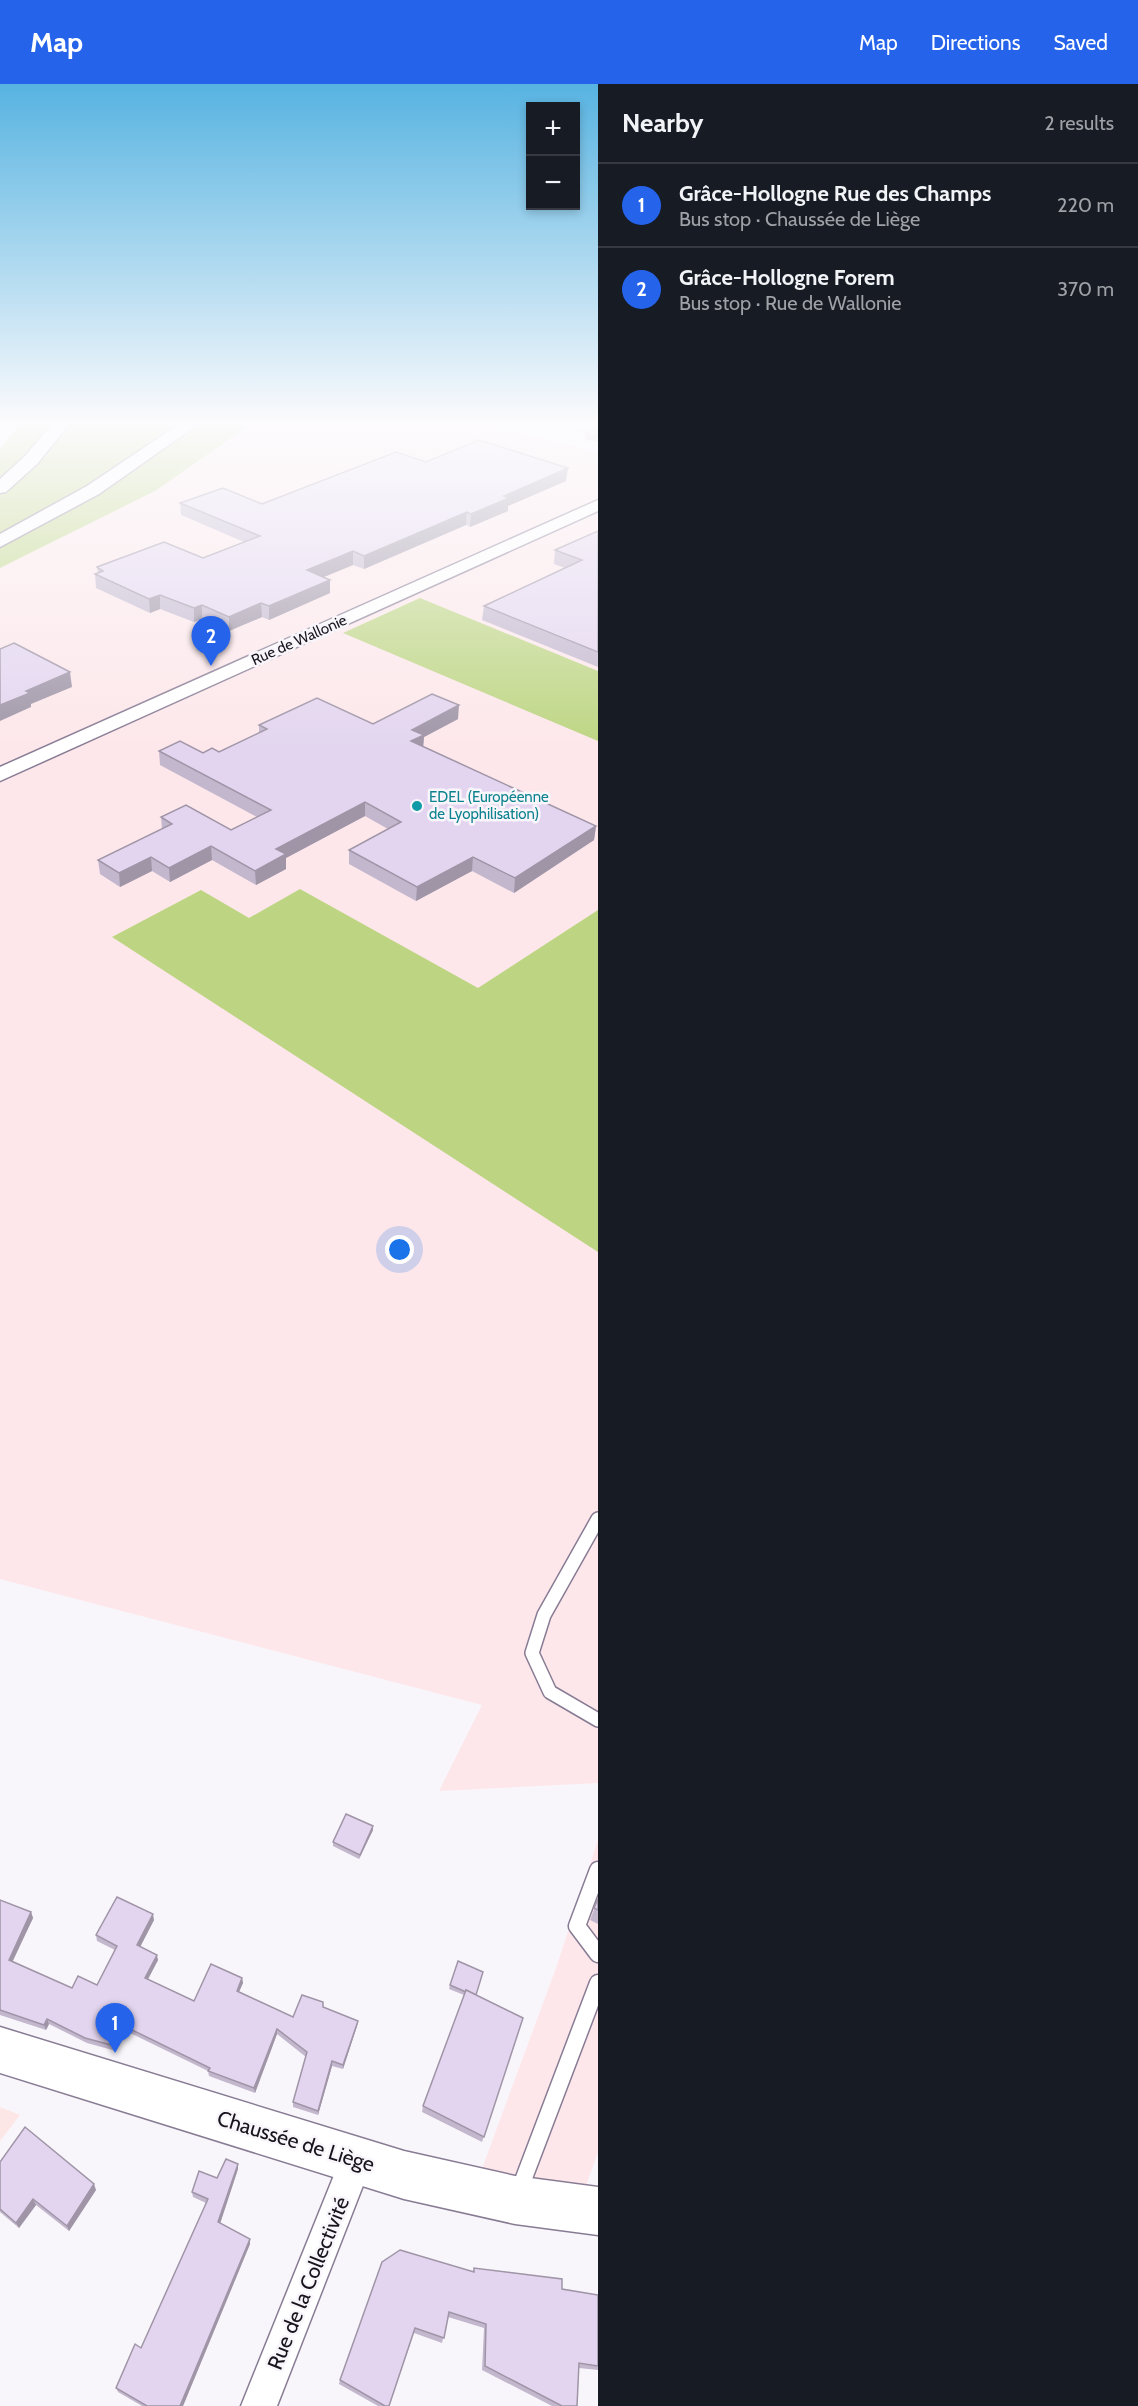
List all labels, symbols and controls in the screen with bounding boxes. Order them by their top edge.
text: Map [30,25,83,59]
text: Map [859,30,898,55]
text: Directions [931,30,1020,55]
text: Saved [1053,30,1108,55]
map controls [526,102,580,210]
button: + [526,102,580,156]
text: Nearby [622,107,703,139]
text: 2 results [1044,111,1114,135]
button: − [526,156,580,210]
text: Grâce-Hollogne Rue des Champs [679,180,991,207]
text: 1 [638,193,645,217]
text: 220 m [1057,193,1114,217]
text: Bus stop · Chaussée de Liège [679,207,920,231]
text: Grâce-Hollogne Forem [679,264,895,291]
text: 2 [636,277,647,301]
text: 370 m [1057,277,1114,301]
text: Bus stop · Rue de Wallonie [679,291,902,315]
street label: Rue de Wallonie [249,611,350,669]
pin: 2 [192,616,230,666]
place label: EDEL (Européenne de Lyophilisation) [429,788,549,823]
marker: EDEL (Européenne de Lyophilisation) [410,799,424,813]
your location [385,1235,414,1264]
pin: 1 [96,2004,134,2053]
street label: Chaussée de Liège [214,2105,378,2177]
street label: Rue de la Collectivité [262,2193,354,2373]

